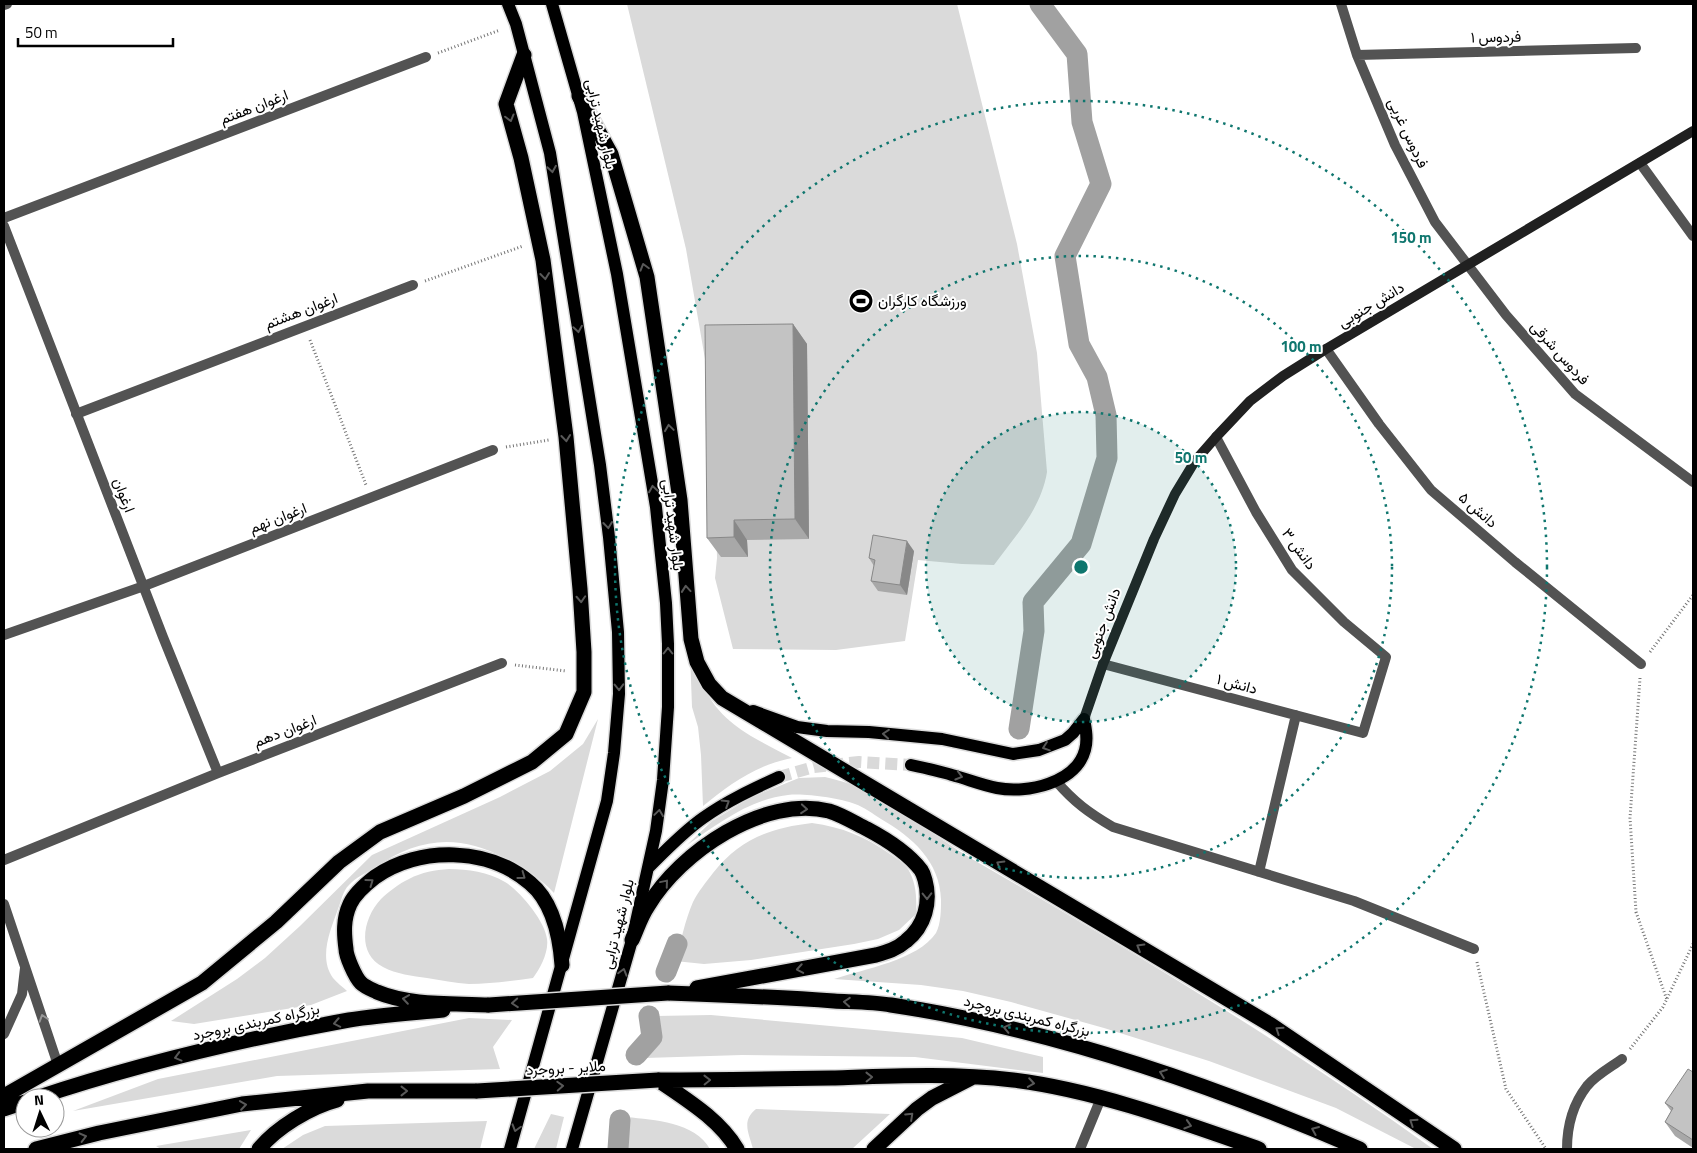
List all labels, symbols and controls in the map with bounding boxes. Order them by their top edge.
scale bar [18,15,172,47]
text: 50 m [25,21,58,44]
street label: فردوس ۱ [1470,25,1522,48]
street label: بلوار شهید ترابی [580,76,623,171]
street label: ارغوان هفتم [216,83,291,130]
street label: فردوس غربی [1382,94,1435,172]
one-way arrow [504,113,515,122]
one-way arrow [547,165,557,173]
text: 150 m [1390,226,1432,249]
one-way arrow [639,263,650,271]
one-way arrow [539,273,550,281]
street label: دانش جنوبی [1333,276,1408,334]
street label: ارغوان هشتم [261,286,341,335]
sports icon: ورزشگاه کارگران [848,288,874,314]
place label: ورزشگاه کارگران [878,289,967,312]
street label: فردوس شرقی [1525,315,1596,390]
one-way arrow [573,325,583,334]
text: 100 m [1280,335,1322,358]
one-way arrow [664,423,675,431]
one-way arrow [560,434,571,442]
text: 50 m [1175,446,1207,469]
street label: ارغوان [107,474,142,516]
street label: بلوار شهید ترابی [656,478,691,572]
one-way arrow [648,485,658,494]
street label: دانش ۵ [1454,486,1503,533]
street label: ارغوان نهم [246,496,310,539]
one-way arrow [602,521,613,529]
street label: دانش ۳ [1276,523,1322,574]
centre of rings [1072,558,1090,576]
street label: دانش جنوبی [1079,584,1127,662]
one-way arrow [681,585,692,593]
one-way arrow [575,596,586,604]
one-way arrow [663,647,673,654]
street label: دانش ۱ [1214,667,1260,700]
one-way arrow [614,683,624,691]
street label: ارغوان دهم [250,708,320,753]
one-way arrow [882,729,890,740]
one-way arrow [1043,741,1051,751]
one-way arrow [954,771,962,781]
one-way arrow [720,800,729,810]
one-way arrow [800,803,808,814]
one-way arrow [653,809,663,817]
one-way arrow [996,861,1005,871]
one-way arrow [516,871,525,879]
street label: بلوار شهید ترابی [595,876,640,971]
one-way arrow [364,879,373,887]
one-way arrow [659,880,668,889]
one-way arrow [922,893,932,901]
one-way arrow [1136,943,1145,953]
one-way arrow [796,963,804,973]
one-way arrow [618,968,628,976]
street label: بزرگراه کمربندی بروجرد [962,989,1093,1042]
one-way arrow [402,994,410,1005]
one-way arrow [843,996,851,1007]
street label: بزرگراه کمربندی بروجرد [190,997,322,1046]
one-way arrow [510,998,518,1009]
one-way arrow [39,1015,49,1023]
one-way arrow [332,1017,341,1027]
one-way arrow [1003,1023,1012,1034]
one-way arrow [1275,1027,1285,1036]
one-way arrow [174,1051,183,1062]
street label: ملایر - بروجرد [526,1054,606,1081]
one-way arrow [1159,1069,1168,1079]
one-way arrow [866,1072,874,1082]
one-way arrow [704,1075,711,1085]
one-way arrow [1028,1077,1036,1088]
one-way arrow [556,1081,564,1092]
one-way arrow [401,1086,409,1096]
north arrow [15,1088,65,1138]
text: N [33,1089,45,1110]
one-way arrow [238,1100,247,1110]
one-way arrow [904,1113,913,1122]
one-way arrow [1184,1119,1192,1129]
one-way arrow [1410,1119,1419,1128]
one-way arrow [511,1124,522,1133]
one-way arrow [1311,1126,1320,1137]
one-way arrow [79,1132,88,1143]

